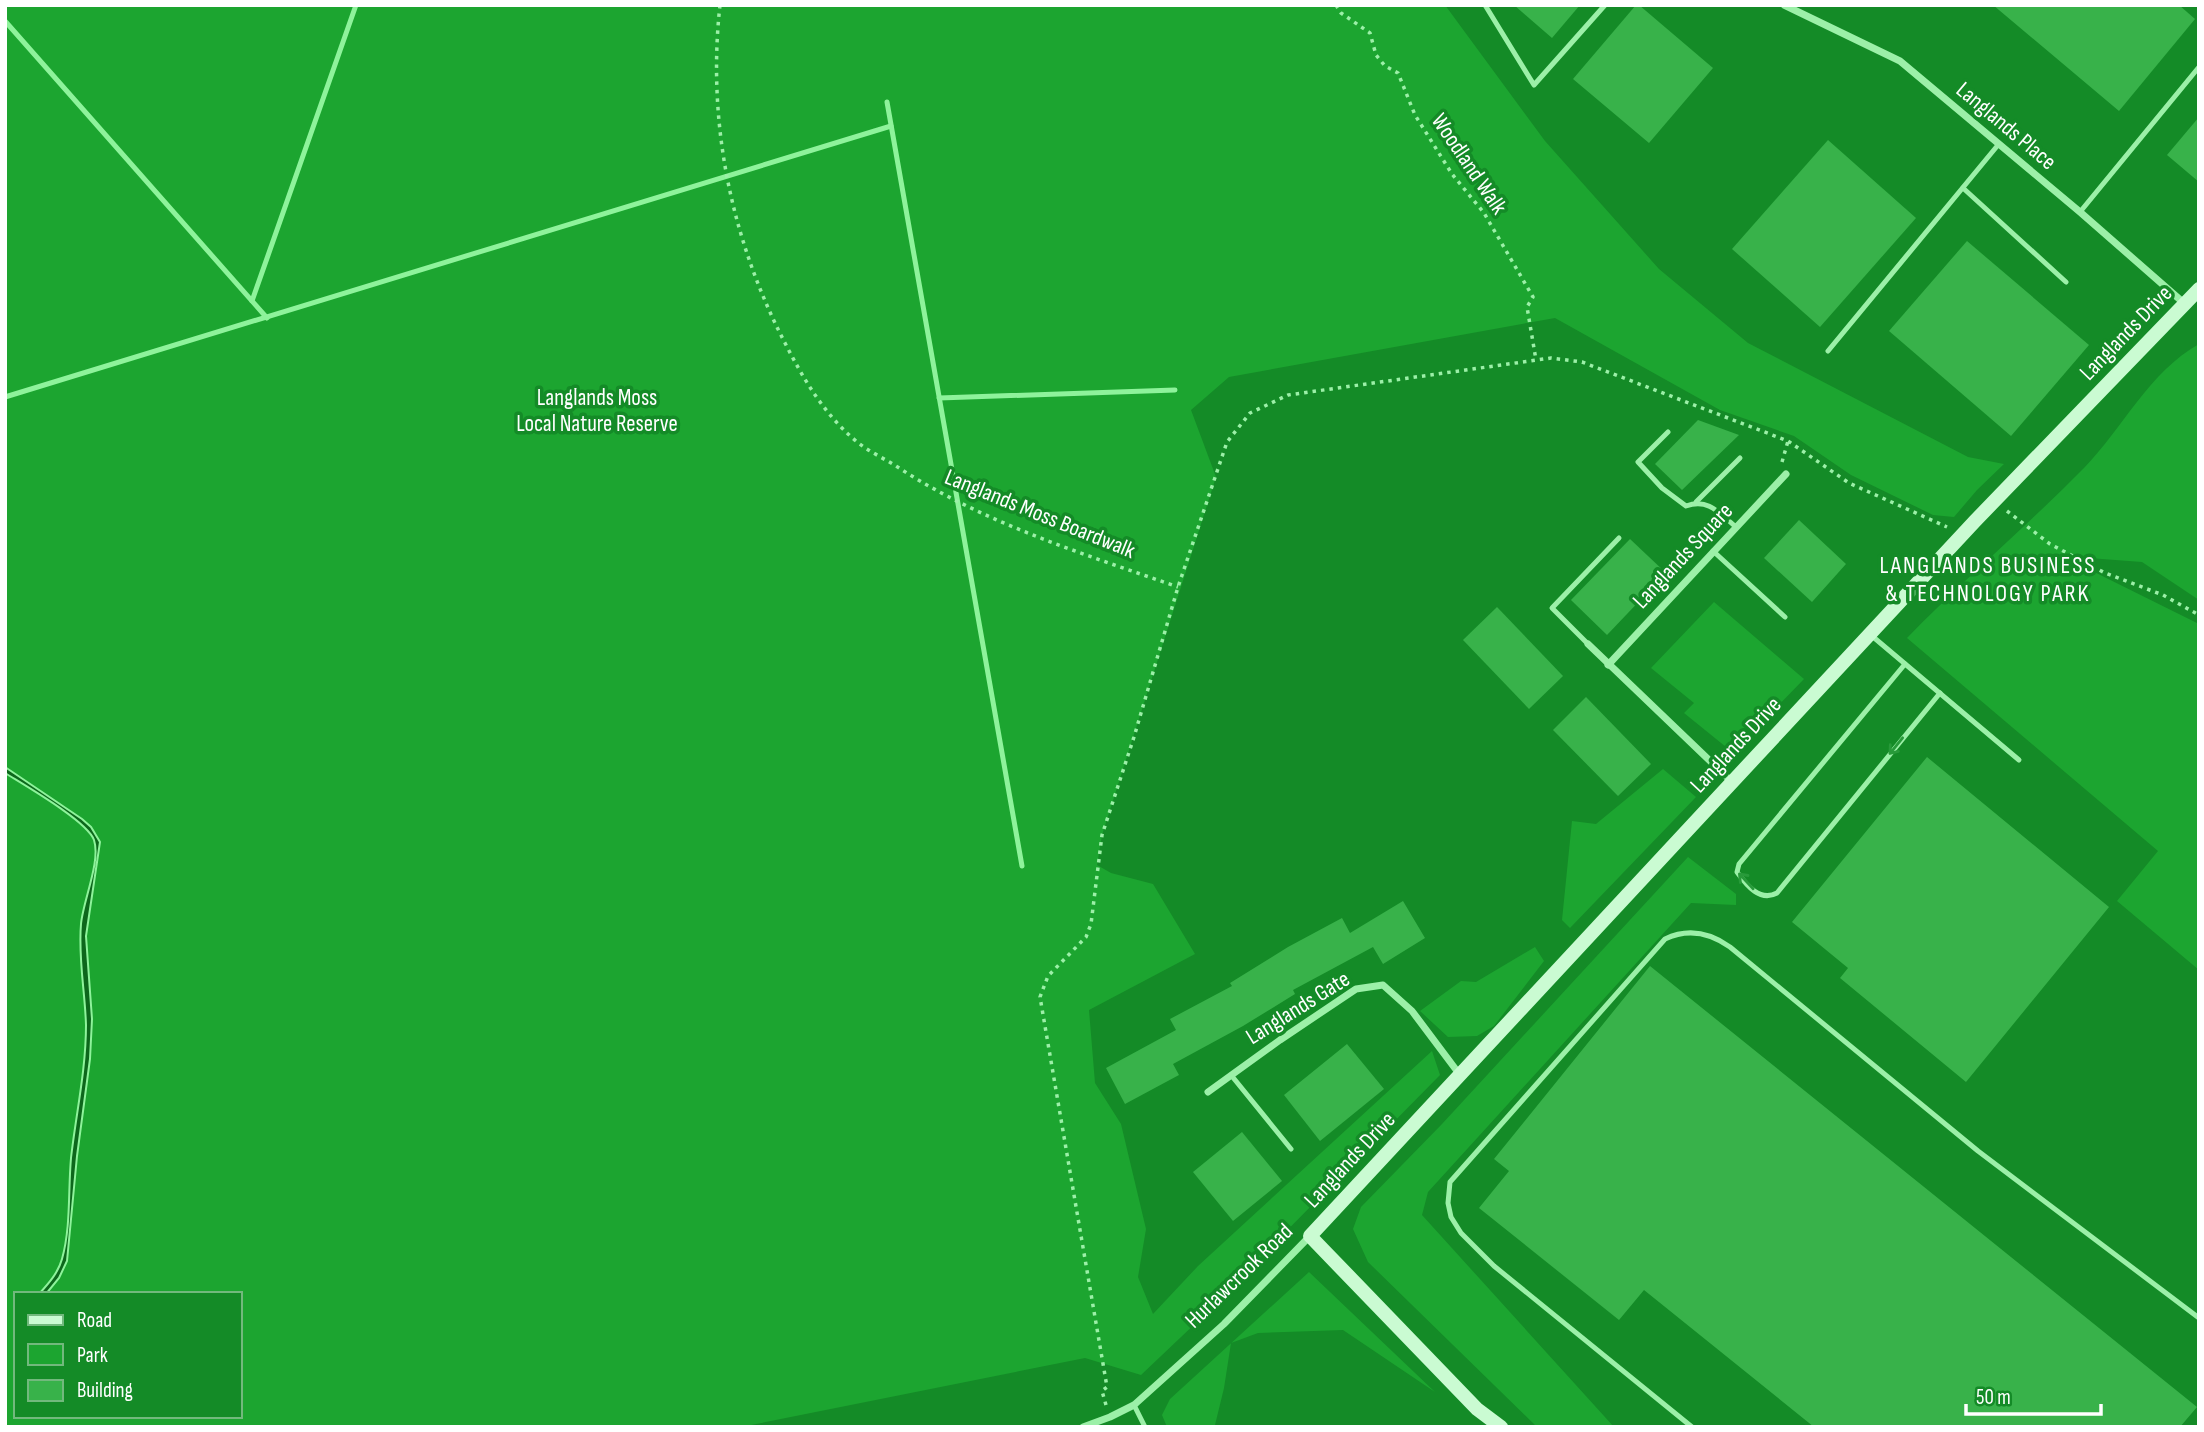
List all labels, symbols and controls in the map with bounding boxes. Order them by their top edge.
street label: Langlands Place [1950,76,2062,176]
street label: Woodland Walk [1425,108,1513,220]
street label: Langlands Drive [2074,280,2178,386]
park label: Langlands Moss Local Nature Reserve [516,384,678,438]
street label: Langlands Moss Boardwalk [941,463,1140,565]
street label: Langlands Square [1627,497,1739,615]
district label: LANGLANDS BUSINESS & TECHNOLOGY PARK [1880,551,2096,608]
street label: Langlands Drive [1684,691,1788,799]
one-way arrow [1889,737,1904,755]
one-way arrow [1738,872,1754,890]
street label: Langlands Gate [1241,965,1355,1051]
street label: Langlands Drive [1298,1106,1402,1214]
street label: Hurlawcrook Road [1179,1218,1299,1334]
legend [14,1292,242,1418]
text: Road [77,1308,112,1333]
text: Park [77,1343,108,1368]
scale bar [1966,1372,2101,1416]
text: Building [77,1378,133,1403]
text: 50 m [1976,1385,2011,1410]

